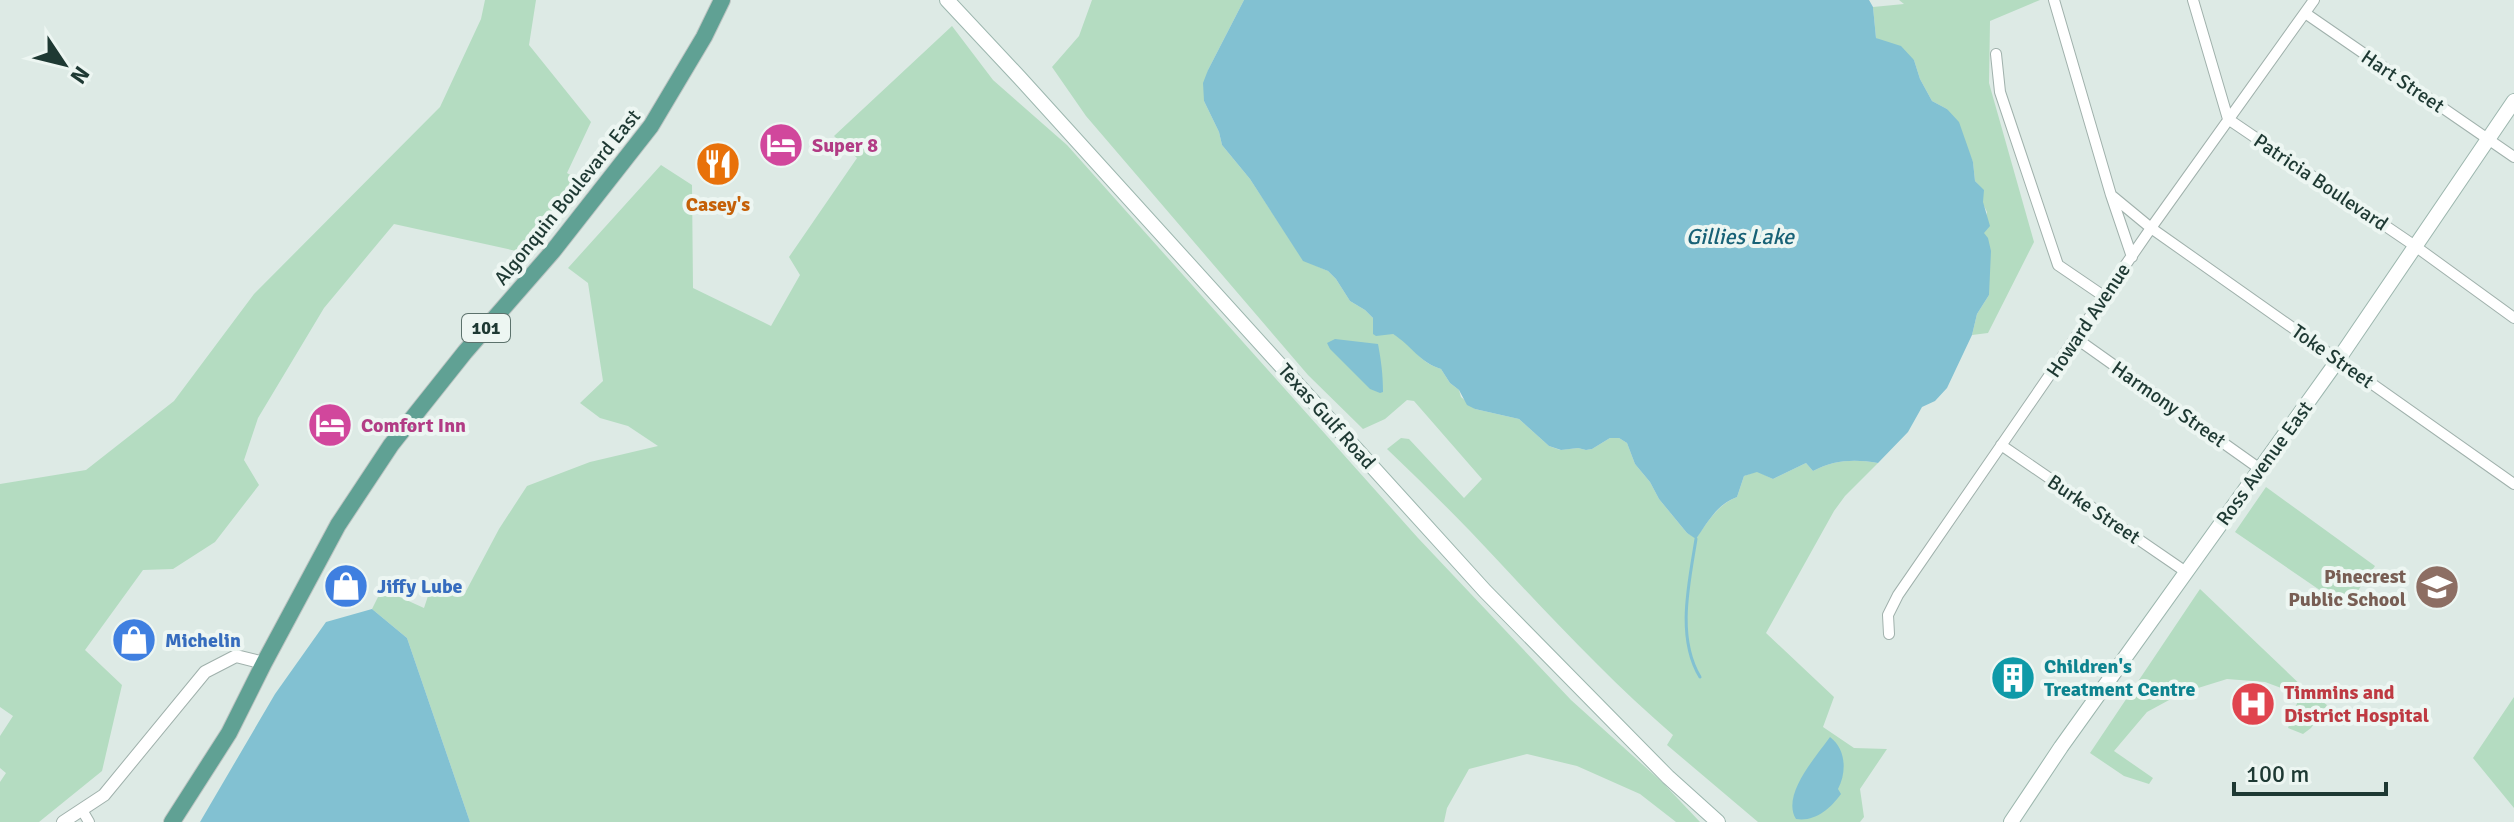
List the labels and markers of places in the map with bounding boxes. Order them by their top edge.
hotel icon: Super 8 [757,121,805,169]
place label: Super 8 [812,133,878,158]
restaurant icon: Casey's [694,140,742,188]
place label: Casey's [686,192,750,217]
hotel icon: Comfort Inn [306,401,354,449]
place label: Comfort Inn [361,413,466,438]
shop icon: Jiffy Lube [322,562,370,610]
school or university icon: Pinecrest Public School [2413,563,2461,611]
place label: Pinecrest Public School [2288,564,2407,612]
place label: Jiffy Lube [377,574,463,599]
shop icon: Michelin [110,616,158,664]
place label: Michelin [165,628,241,653]
building icon: Children's Treatment Centre [1989,654,2037,702]
place label: Children's Treatment Centre [2044,654,2195,702]
hospital icon: Timmins and District Hospital [2229,680,2277,728]
place label: Timmins and District Hospital [2284,680,2429,728]

